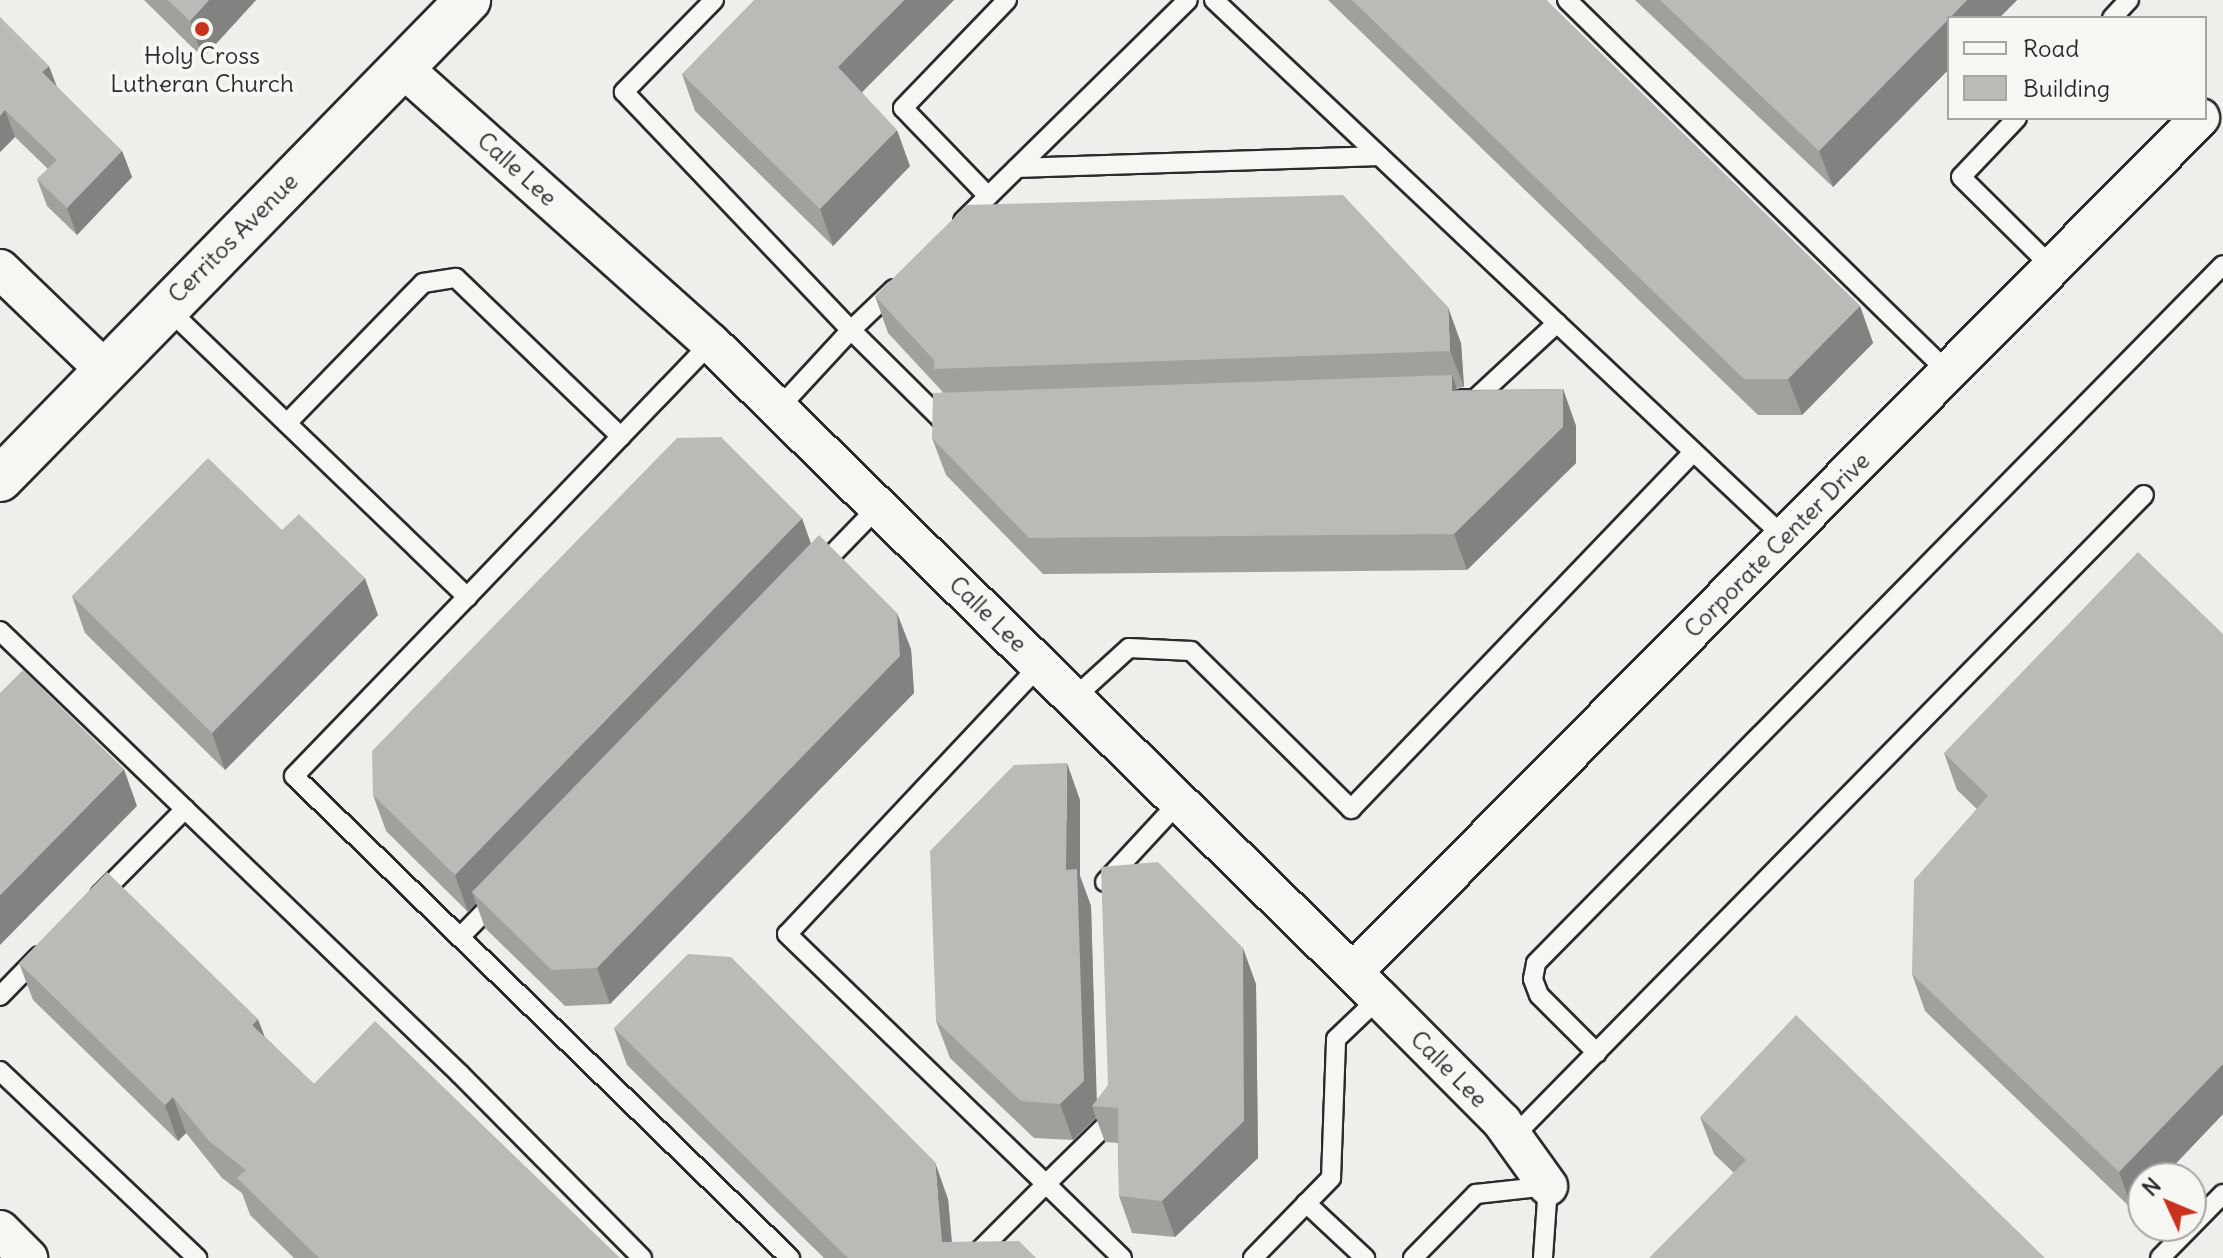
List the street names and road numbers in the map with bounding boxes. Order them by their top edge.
street label: Calle Lee [471,126,563,212]
street label: Cerritos Avenue [162,167,304,309]
street label: Corporate Center Drive [1678,446,1876,644]
street label: Calle Lee [943,570,1033,658]
street label: Calle Lee [1405,1025,1493,1113]

